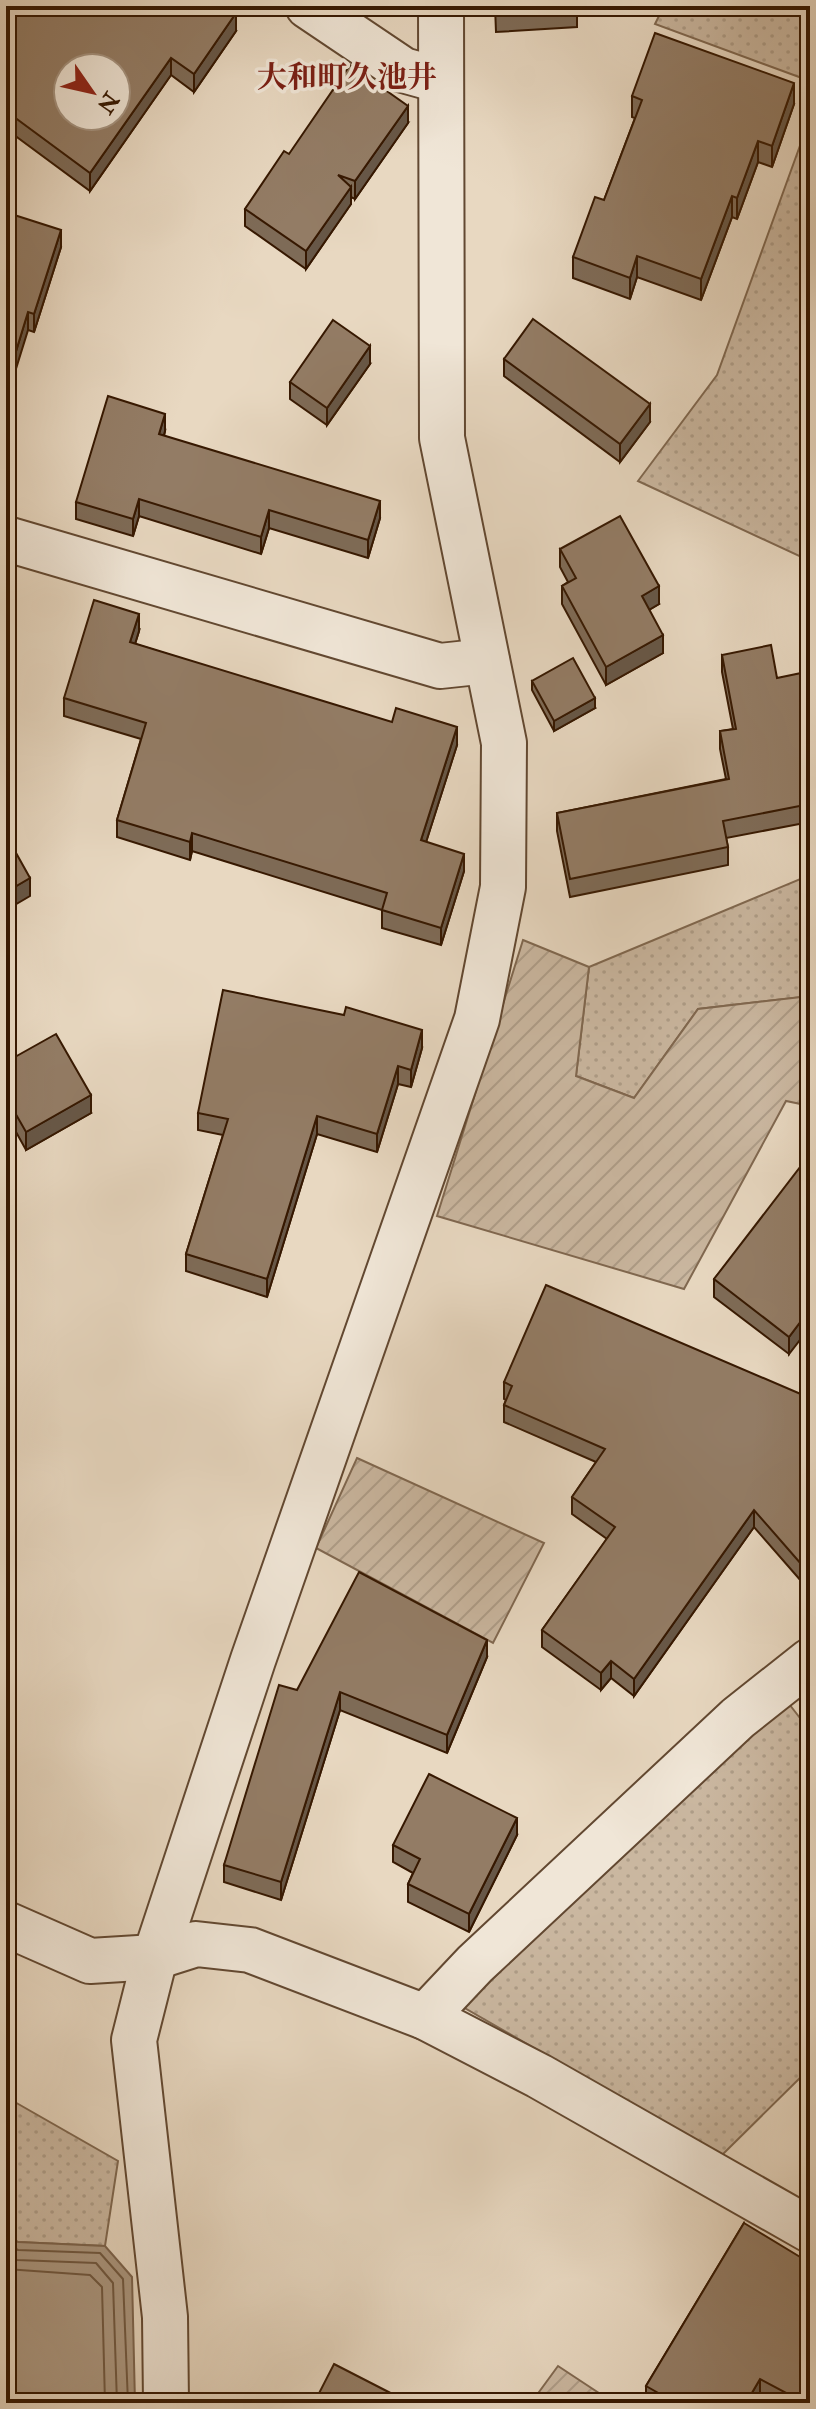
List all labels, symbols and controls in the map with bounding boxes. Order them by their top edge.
north arrow [52,52,132,132]
district label: 大和町久池井 [257,59,437,96]
text: N [90,86,125,119]

